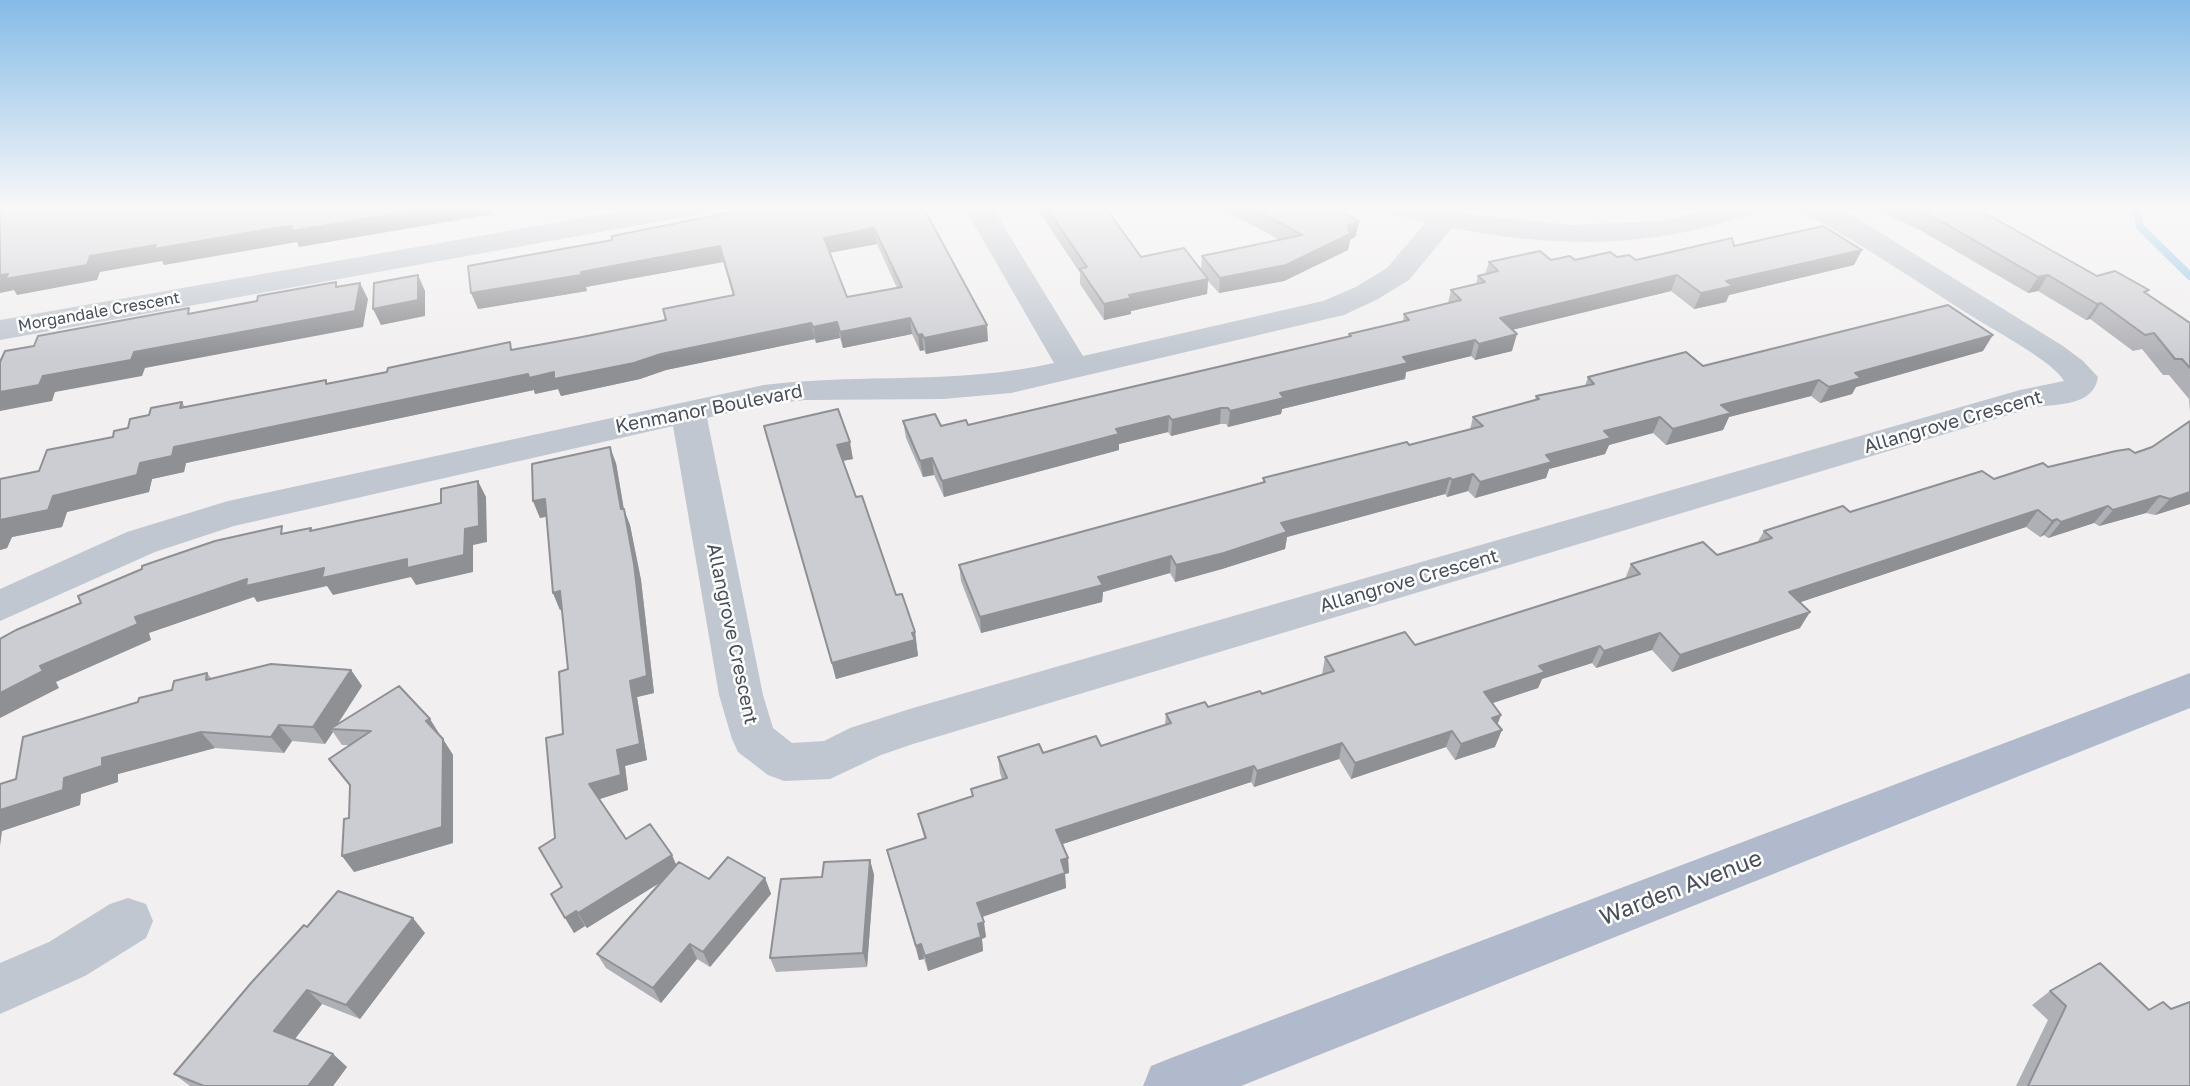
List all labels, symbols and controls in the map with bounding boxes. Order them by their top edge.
street label: Morgandale Crescent [17,288,181,336]
street label: Kenmanor Boulevard [614,380,804,438]
street label: Allangrove Crescent [1861,386,2045,458]
street label: Allangrove Crescent [702,541,762,727]
street label: Allangrove Crescent [1317,545,1501,617]
street label: Warden Avenue [1596,844,1766,932]

